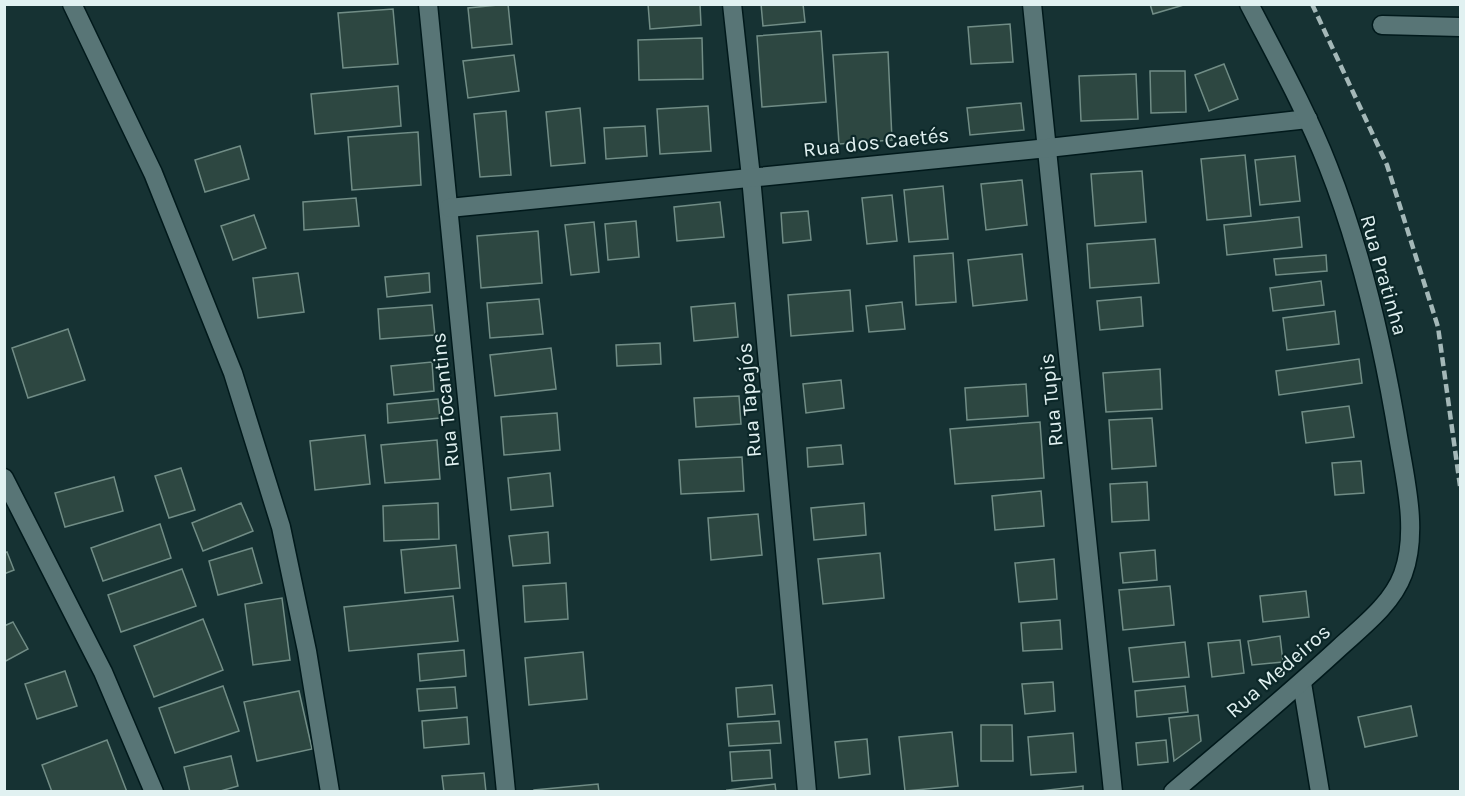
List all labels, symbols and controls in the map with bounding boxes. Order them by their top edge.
street label: Rua dos Caetés [802,122,950,162]
street label: Rua Pratinha [1355,212,1413,338]
street label: Rua Tocantins [426,331,464,469]
street label: Rua Tapajós [732,342,766,458]
street label: Rua Tupis [1034,352,1068,448]
street label: Rua Medeiros [1221,619,1335,723]

